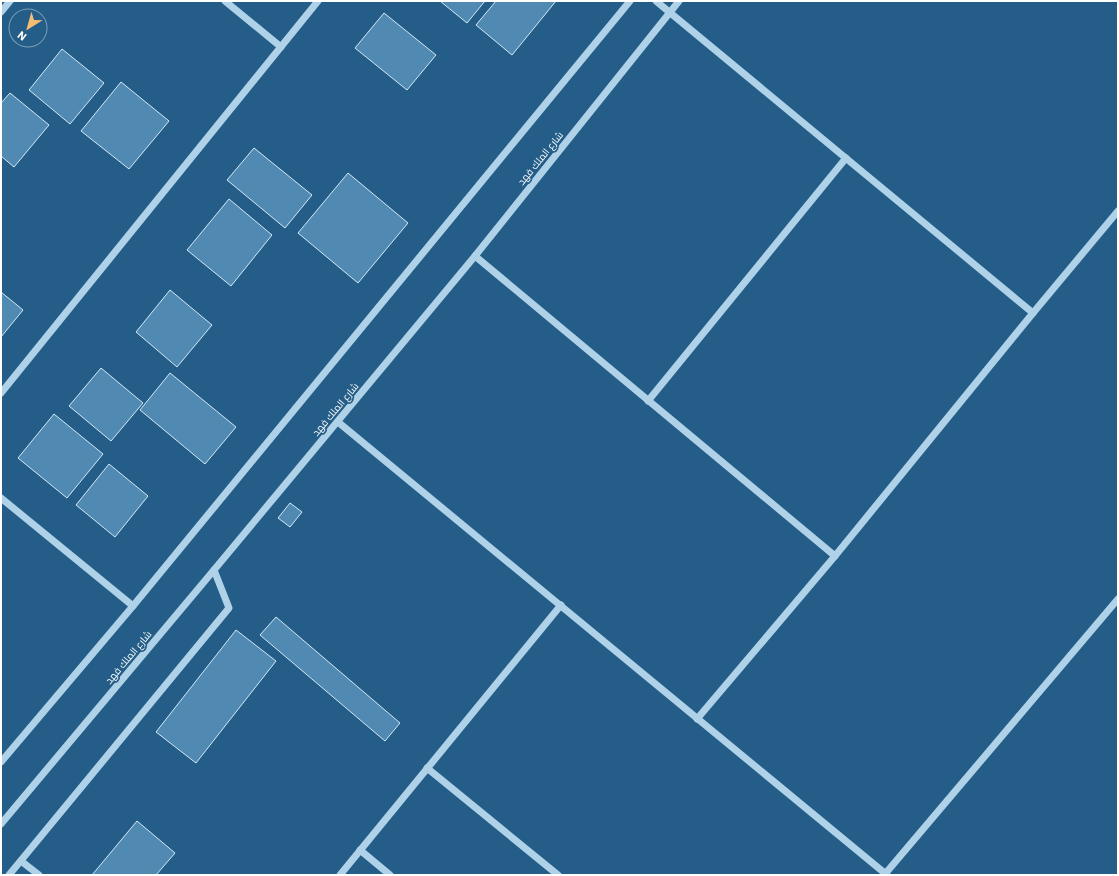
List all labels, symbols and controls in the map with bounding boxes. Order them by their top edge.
north arrow [8,8,48,48]
text: N [15,28,29,44]
street label: شارع الملك فهد [515,129,566,188]
street label: شارع الملك فهد [309,380,361,439]
street label: شارع الملك فهد [102,628,154,687]

